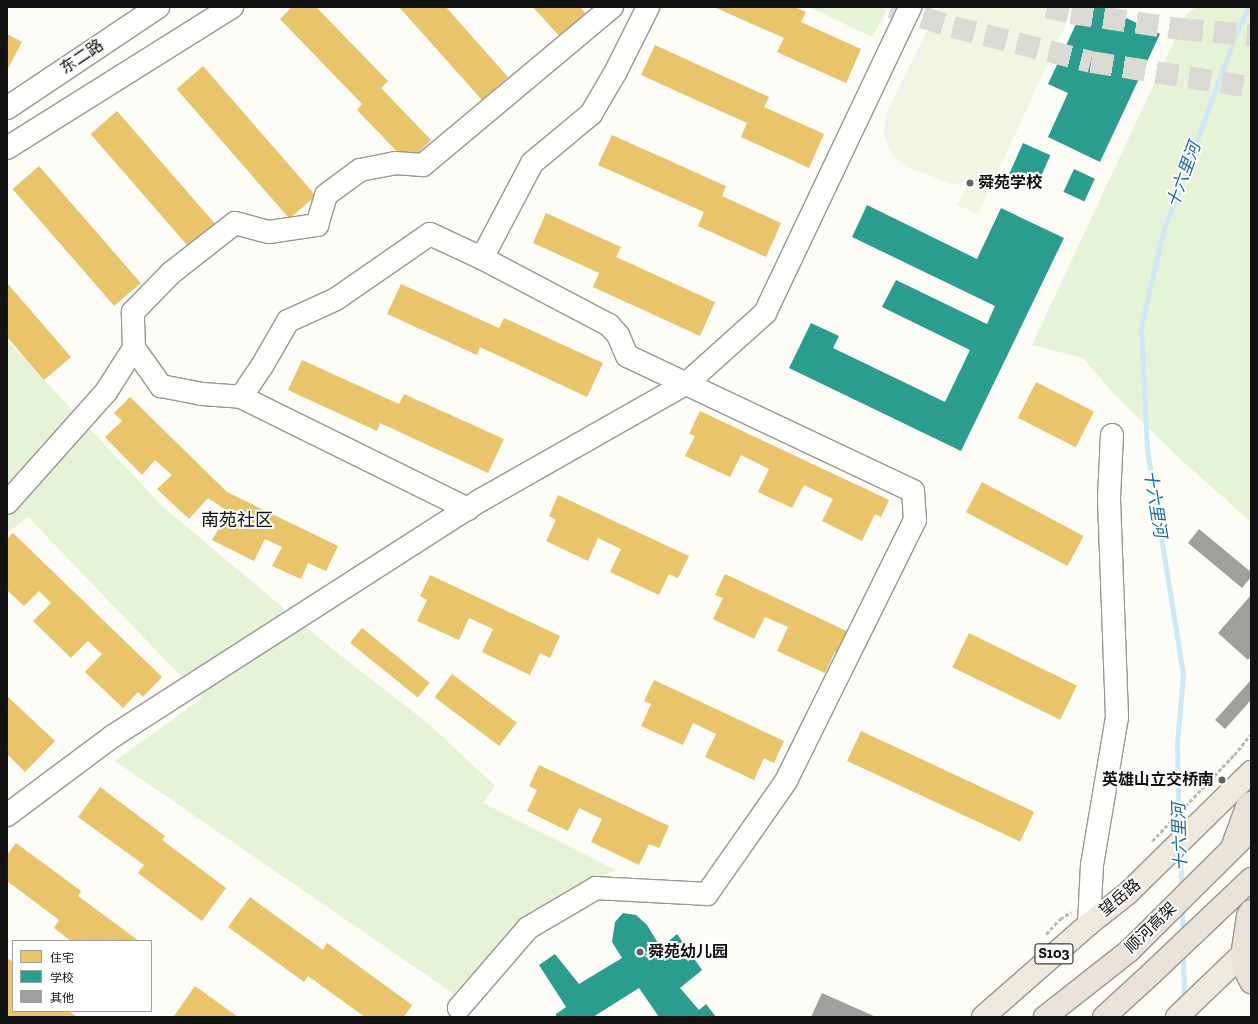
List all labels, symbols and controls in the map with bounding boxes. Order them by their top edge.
street label: 东二路 [57,36,107,78]
water label: 十六里河 [1163,140,1205,210]
place label: 舜苑学校 [978,173,1042,193]
marker: 舜苑学校 [965,178,975,188]
water label: 十六里河 [1140,469,1170,539]
district label: 南苑社区 [201,509,273,531]
place label: 英雄山立交桥南 [1102,770,1214,790]
marker: 英雄山立交桥南 [1217,775,1227,785]
water label: 十六里河 [1169,803,1191,871]
street label: 望岳路 [1095,875,1145,921]
street label: 顺河高架 [1121,899,1181,957]
legend [12,940,152,1012]
road number: S103 [1034,941,1074,967]
place label: 舜苑幼儿园 [648,942,728,962]
marker: 舜苑幼儿园 [635,947,645,957]
text: 住宅 [50,951,74,965]
text: 学校 [50,971,74,985]
text: 其他 [50,991,74,1005]

